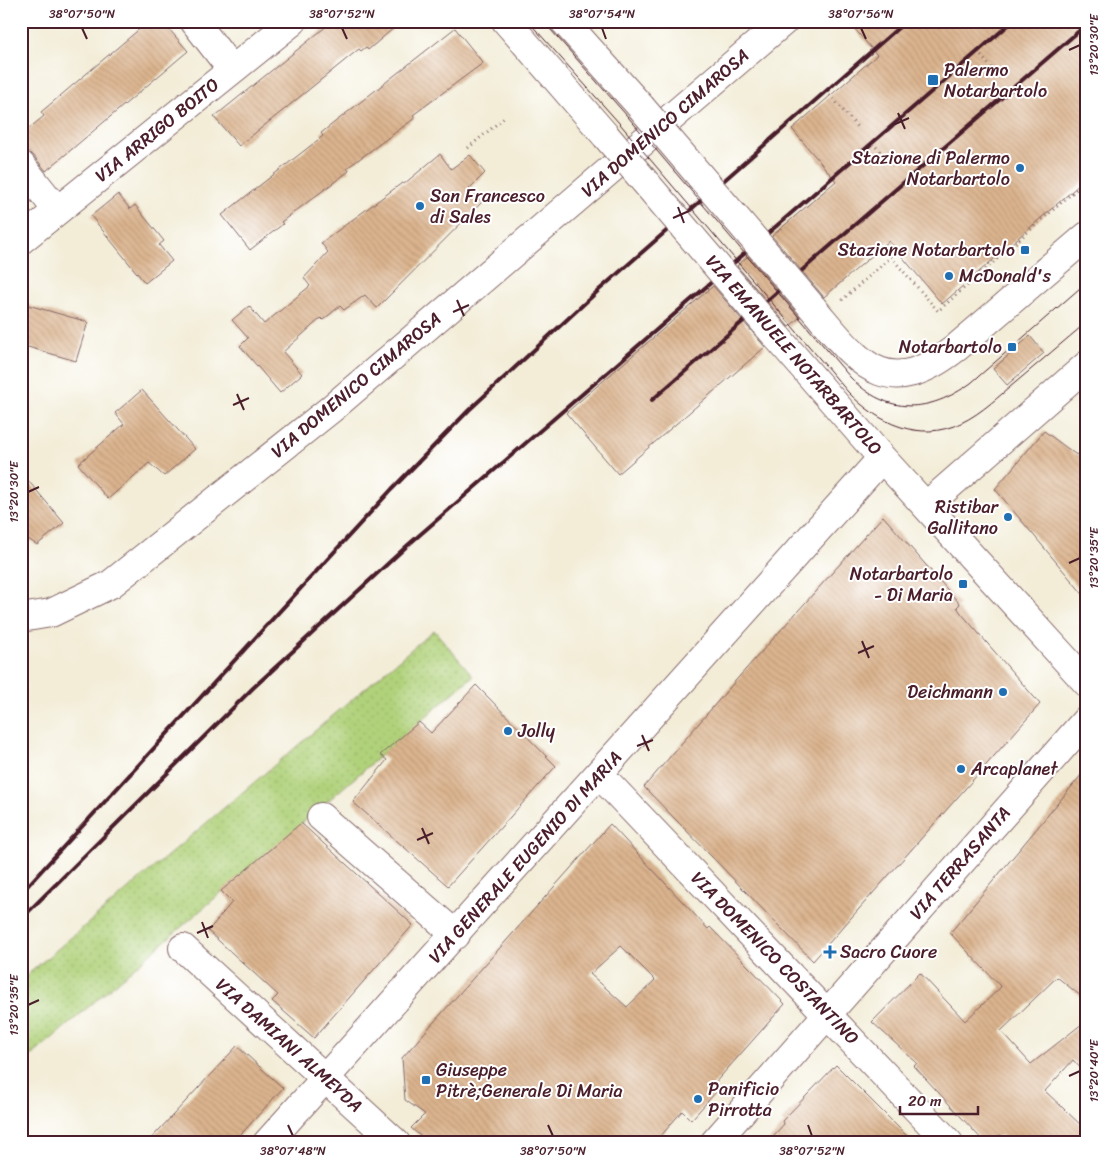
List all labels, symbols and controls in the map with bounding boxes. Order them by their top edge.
text: 38°07'50"N [49,3,116,25]
text: 38°07'52"N [309,3,375,25]
text: 38°07'54"N [569,3,636,25]
text: 38°07'56"N [828,3,894,25]
text: 13°20'30"E [1083,13,1105,76]
street label: VIA DOMENICO CIMAROSA [573,40,757,206]
place label: Palermo Notarbartolo [944,54,1047,107]
street label: VIA ARRIGO BOITO [87,69,227,191]
marker: Palermo Notarbartolo [926,73,940,87]
place label: Stazione di Palermo Notarbartolo [852,142,1010,195]
marker: Stazione di Palermo Notarbartolo [1014,162,1026,174]
place label: San Francesco di Sales [430,180,545,233]
marker: San Francesco di Sales [414,200,426,212]
place label: Stazione Notarbartolo [838,234,1015,266]
marker: Stazione Notarbartolo [1019,244,1031,256]
street label: VIA EMANUELE NOTARBARTOLO [697,247,891,463]
place label: McDonald's [959,260,1052,292]
marker: McDonald's [943,270,955,282]
street label: VIA DOMENICO CIMAROSA [263,304,449,466]
place label: Notarbartolo [899,331,1002,363]
marker: Notarbartolo [1006,341,1018,353]
text: 13°20'30"E [3,460,25,523]
place label: Ristibar Gallitano [927,491,1000,544]
marker: Ristibar Gallitano [1002,511,1014,523]
text: 13°20'35"E [1083,526,1105,589]
place label: Notarbartolo - Di Maria [850,558,953,611]
marker: Notarbartolo - Di Maria [957,578,969,590]
place label: Deichmann [907,676,993,708]
marker: Deichmann [997,686,1009,698]
place label: Jolly [517,715,556,747]
marker: Jolly [502,725,514,737]
street label: VIA GENERALE EUGENIO DI MARIA [420,743,630,971]
place label: Arcaplanet [970,753,1058,785]
marker: Arcaplanet [955,763,967,775]
street label: VIA TERRASANTA [901,799,1019,927]
street label: VIA DOMENICO COSTANTINO [683,863,867,1053]
place label: Sacro Cuore [840,936,937,968]
marker: Sacro Cuore [824,946,836,958]
street label: VIA DAMIANI ALMEYDA [208,970,370,1120]
text: 13°20'35"E [3,973,25,1036]
text: 13°20'40"E [1083,1038,1105,1102]
place label: Giuseppe Pitrè;Generale Di Maria [436,1054,622,1107]
place label: Panificio Pirrotta [708,1073,779,1126]
marker: Giuseppe Pitrè;Generale Di Maria [420,1074,432,1086]
scale bar [900,1084,978,1116]
text: 20 m [908,1088,942,1114]
marker: Panificio Pirrotta [692,1093,704,1105]
text: 38°07'48"N [260,1140,327,1162]
text: 38°07'50"N [520,1140,587,1162]
text: 38°07'52"N [779,1140,845,1162]

